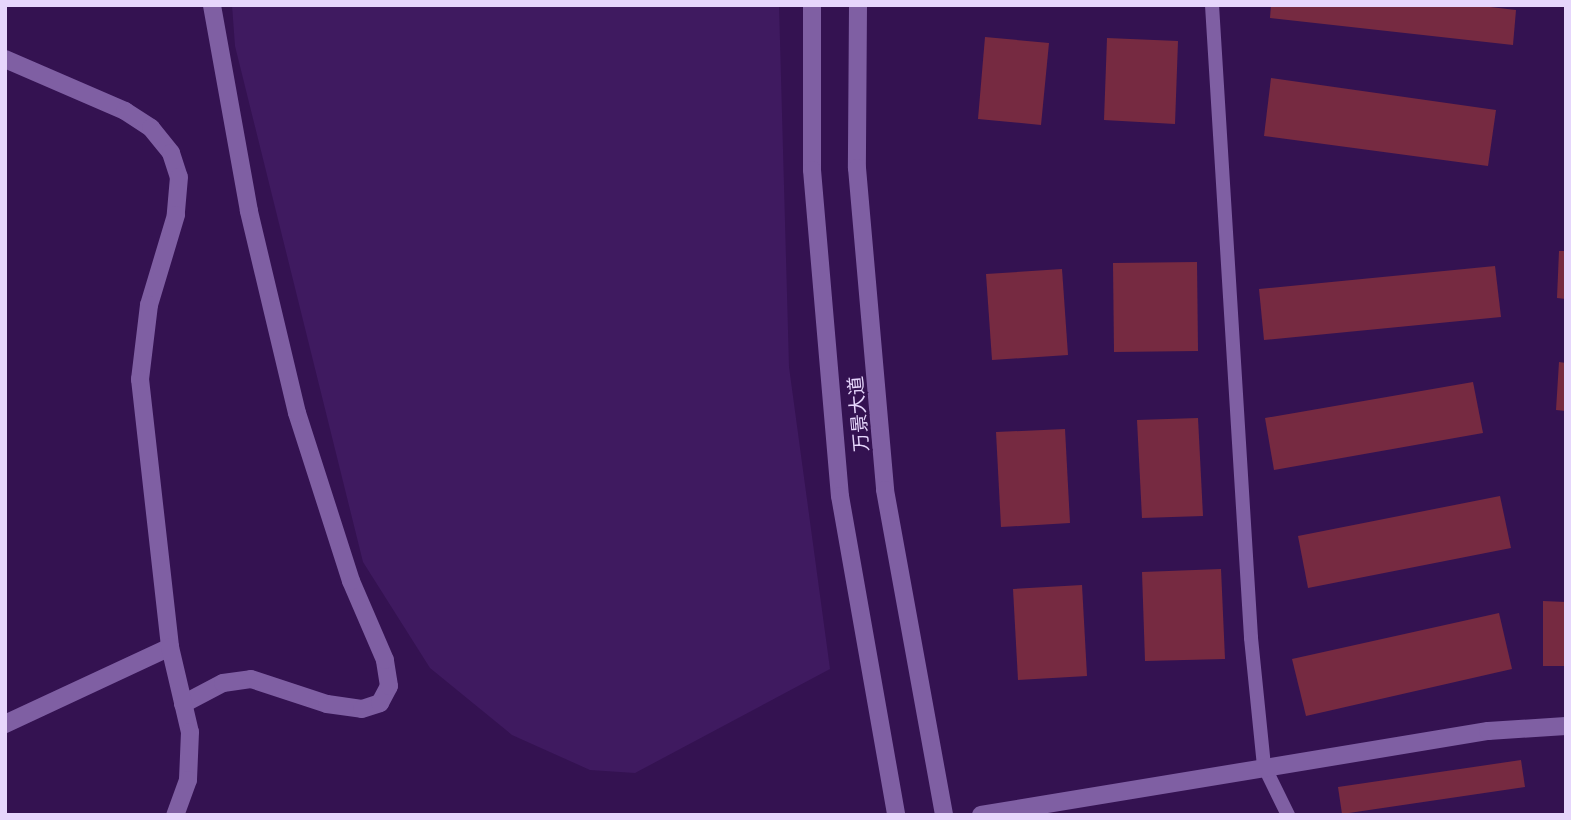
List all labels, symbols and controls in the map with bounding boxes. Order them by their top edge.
street label: 万景大道 [843,375,873,453]

